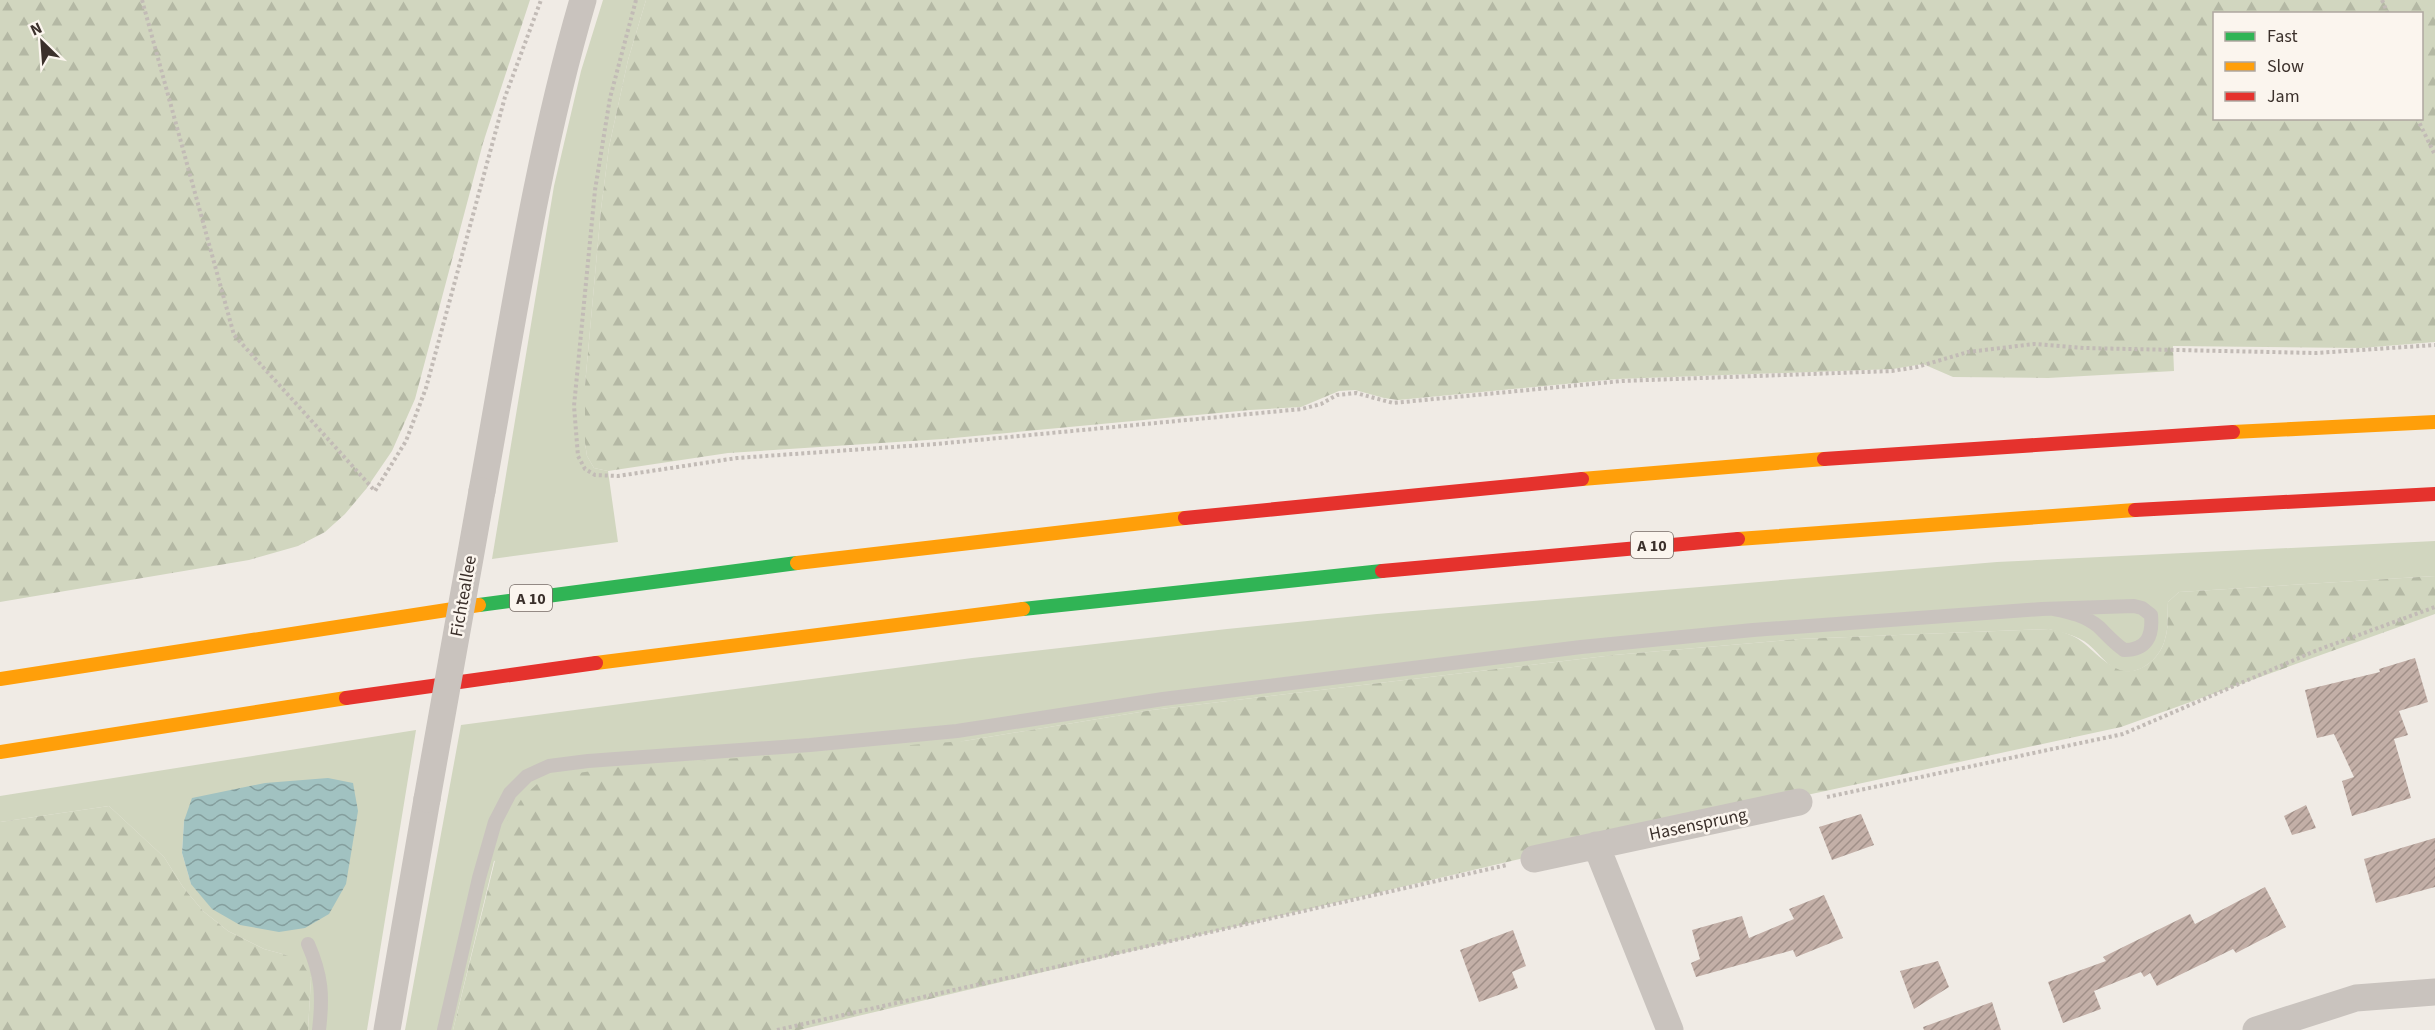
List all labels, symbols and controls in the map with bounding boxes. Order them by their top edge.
north arrow [12,12,72,72]
legend [2213,12,2423,120]
text: N [27,17,46,42]
text: Fast [2267,24,2298,49]
text: Slow [2267,54,2304,79]
text: Jam [2267,84,2300,109]
road number: A 10 [1631,532,1673,558]
street label: Fichteallee [444,553,483,639]
road number: A 10 [510,585,552,611]
street label: Hasensprung [1647,802,1749,847]

